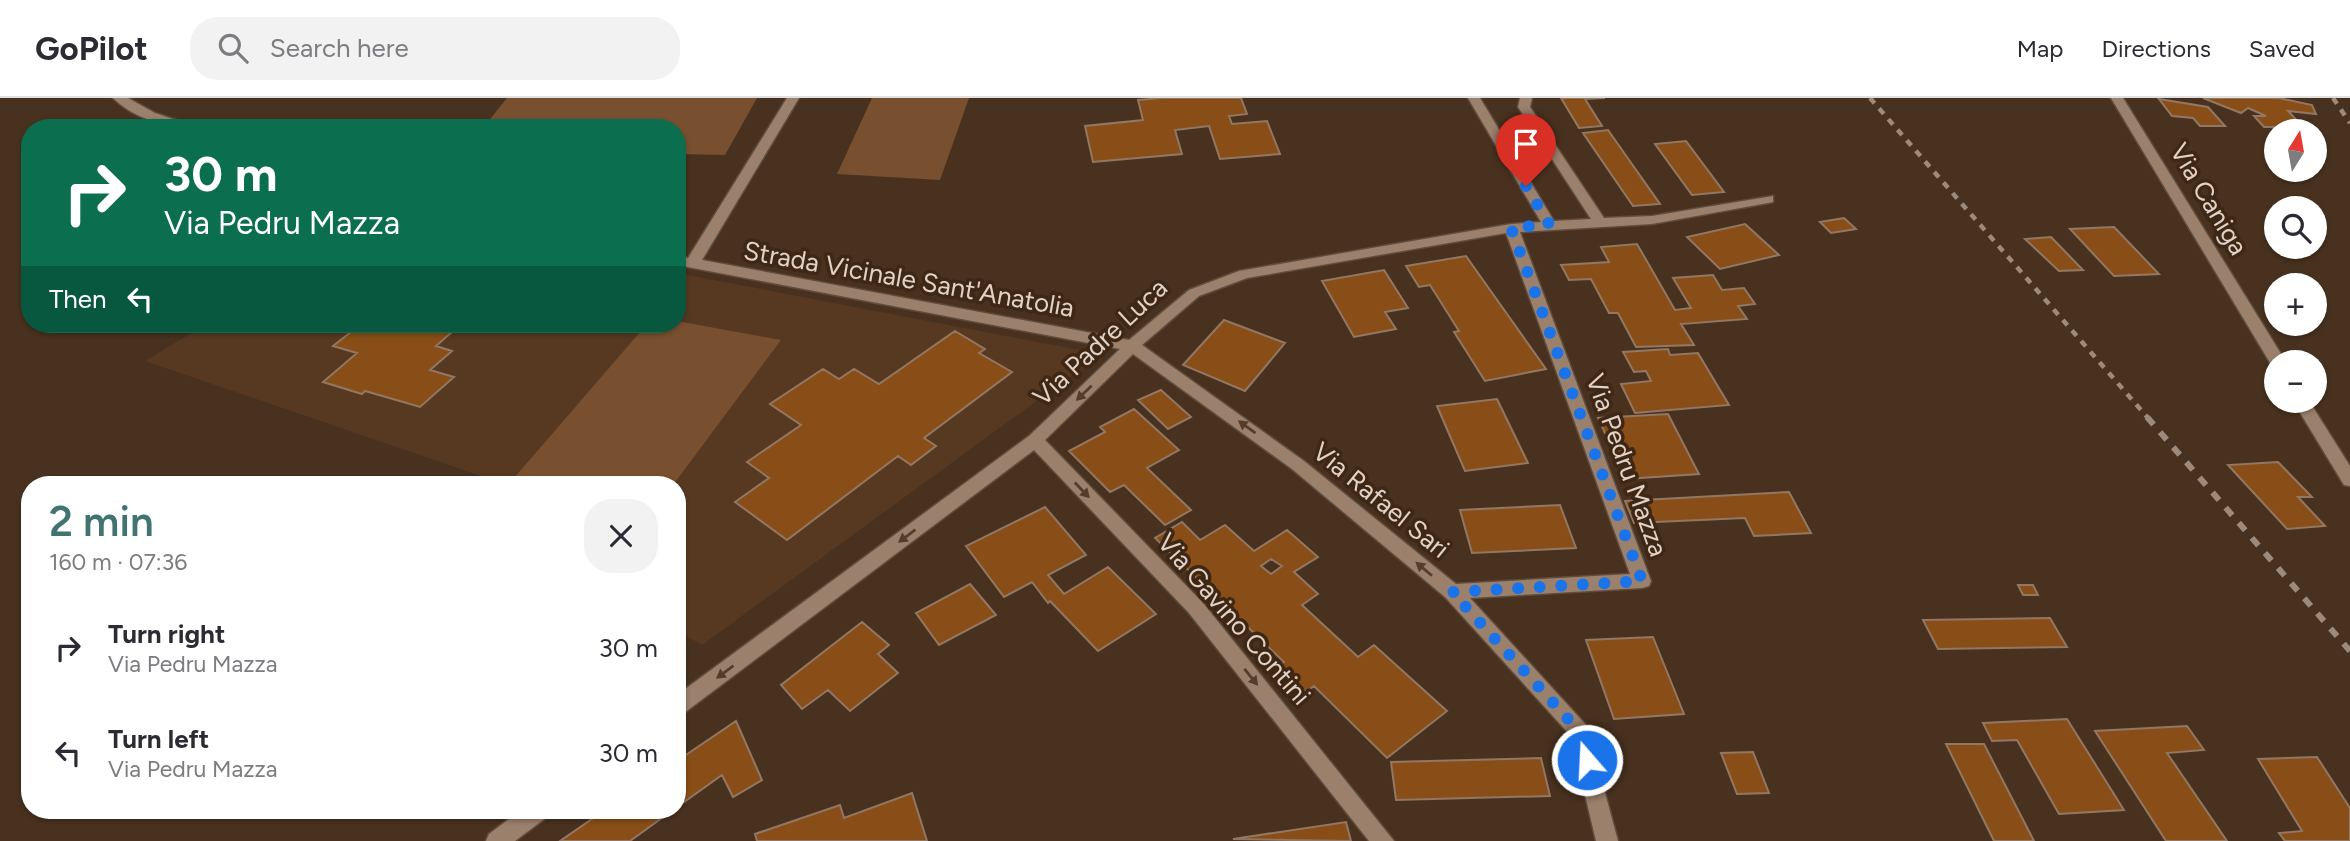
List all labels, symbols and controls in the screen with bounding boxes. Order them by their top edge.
search box [190,17,680,80]
text: GoPilot [35,29,148,68]
icon: search [214,29,252,67]
text: Search here [270,32,409,64]
text: Map [2017,34,2063,63]
text: Directions [2101,34,2211,63]
text: Saved [2249,34,2315,63]
pin [1496,114,1556,186]
north arrow [2264,119,2328,182]
map controls [2264,119,2327,413]
icon: arrive [1507,125,1545,163]
street label: Via Caniga [2163,137,2255,261]
text: 30 m [164,144,277,203]
icon: right [49,147,140,238]
button: search [2264,196,2327,259]
text: Via Pedru Mazza [164,204,400,242]
street label: Strada Vicinale Sant'Anatolia [741,234,1077,324]
street label: Via Padre Luca [1026,272,1174,412]
button: + [2264,273,2327,336]
icon: left [121,280,159,318]
text: Then [49,283,107,315]
button: − [2264,350,2327,413]
street label: Via Pedru Mazza [1579,369,1675,561]
one-way arrow [1075,385,1092,402]
one-way arrow [1238,420,1256,434]
street label: Via Rafael Sari [1306,435,1456,565]
one-way arrow [1074,481,1091,498]
text: 2 min [49,496,154,547]
button: close [584,499,658,573]
street label: Via Gavino Contini [1151,527,1317,711]
one-way arrow [898,529,916,543]
text: 160 m · 07:36 [49,548,187,576]
one-way arrow [1416,562,1433,577]
text: Turn right [108,618,225,650]
icon: right [49,629,87,667]
text: 30 m [599,632,658,664]
text: Via Pedru Mazza [108,650,278,678]
one-way arrow [716,664,734,679]
one-way arrow [1243,668,1258,685]
text: Turn left [108,723,209,755]
position arrow [1550,723,1624,797]
icon: left [49,734,87,772]
text: 30 m [599,737,658,769]
text: Via Pedru Mazza [108,755,278,783]

